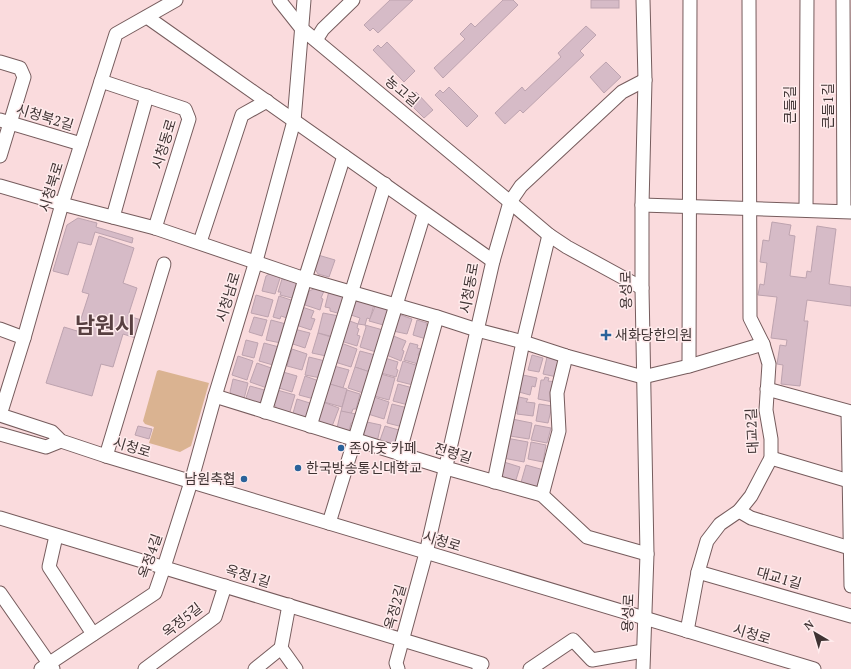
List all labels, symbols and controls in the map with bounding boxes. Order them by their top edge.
street label: 농고길 [381,71,423,110]
street label: 큰들1길 [818,83,837,129]
street label: 큰들길 [780,86,799,124]
street label: 시청북2길 [14,99,76,134]
street label: 시청동로 [147,116,180,171]
street label: 시청북로 [34,159,67,214]
street label: 시청동로 [455,261,482,315]
street label: 시청남로 [211,269,244,324]
street label: 용성로 [616,270,635,309]
district label: 남원시 [75,310,135,339]
place label: 새화당한의원 [615,325,692,344]
marker: 새화당한의원 [600,329,612,341]
street label: 대교2길 [741,408,762,455]
street label: 시청로 [111,432,154,461]
place label: 존아웃 카페 [349,438,417,457]
street label: 전령길 [432,438,474,467]
marker: 존아웃 카페 [336,443,346,453]
place label: 한국방송통신대학교 [306,458,422,477]
marker: 한국방송통신대학교 [293,463,303,473]
place label: 남원축협 [184,469,236,488]
marker: 남원축협 [239,474,249,484]
street label: 시청로 [421,526,464,555]
street label: 옥정4길 [133,531,166,581]
street label: 옥정1길 [223,560,273,591]
street label: 대교1길 [754,562,804,593]
street label: 옥정2길 [379,582,410,632]
street label: 용성로 [617,593,638,633]
street label: 옥정5길 [158,598,206,641]
north arrow [795,613,835,653]
text: N [801,617,817,633]
street label: 시청로 [731,619,774,648]

